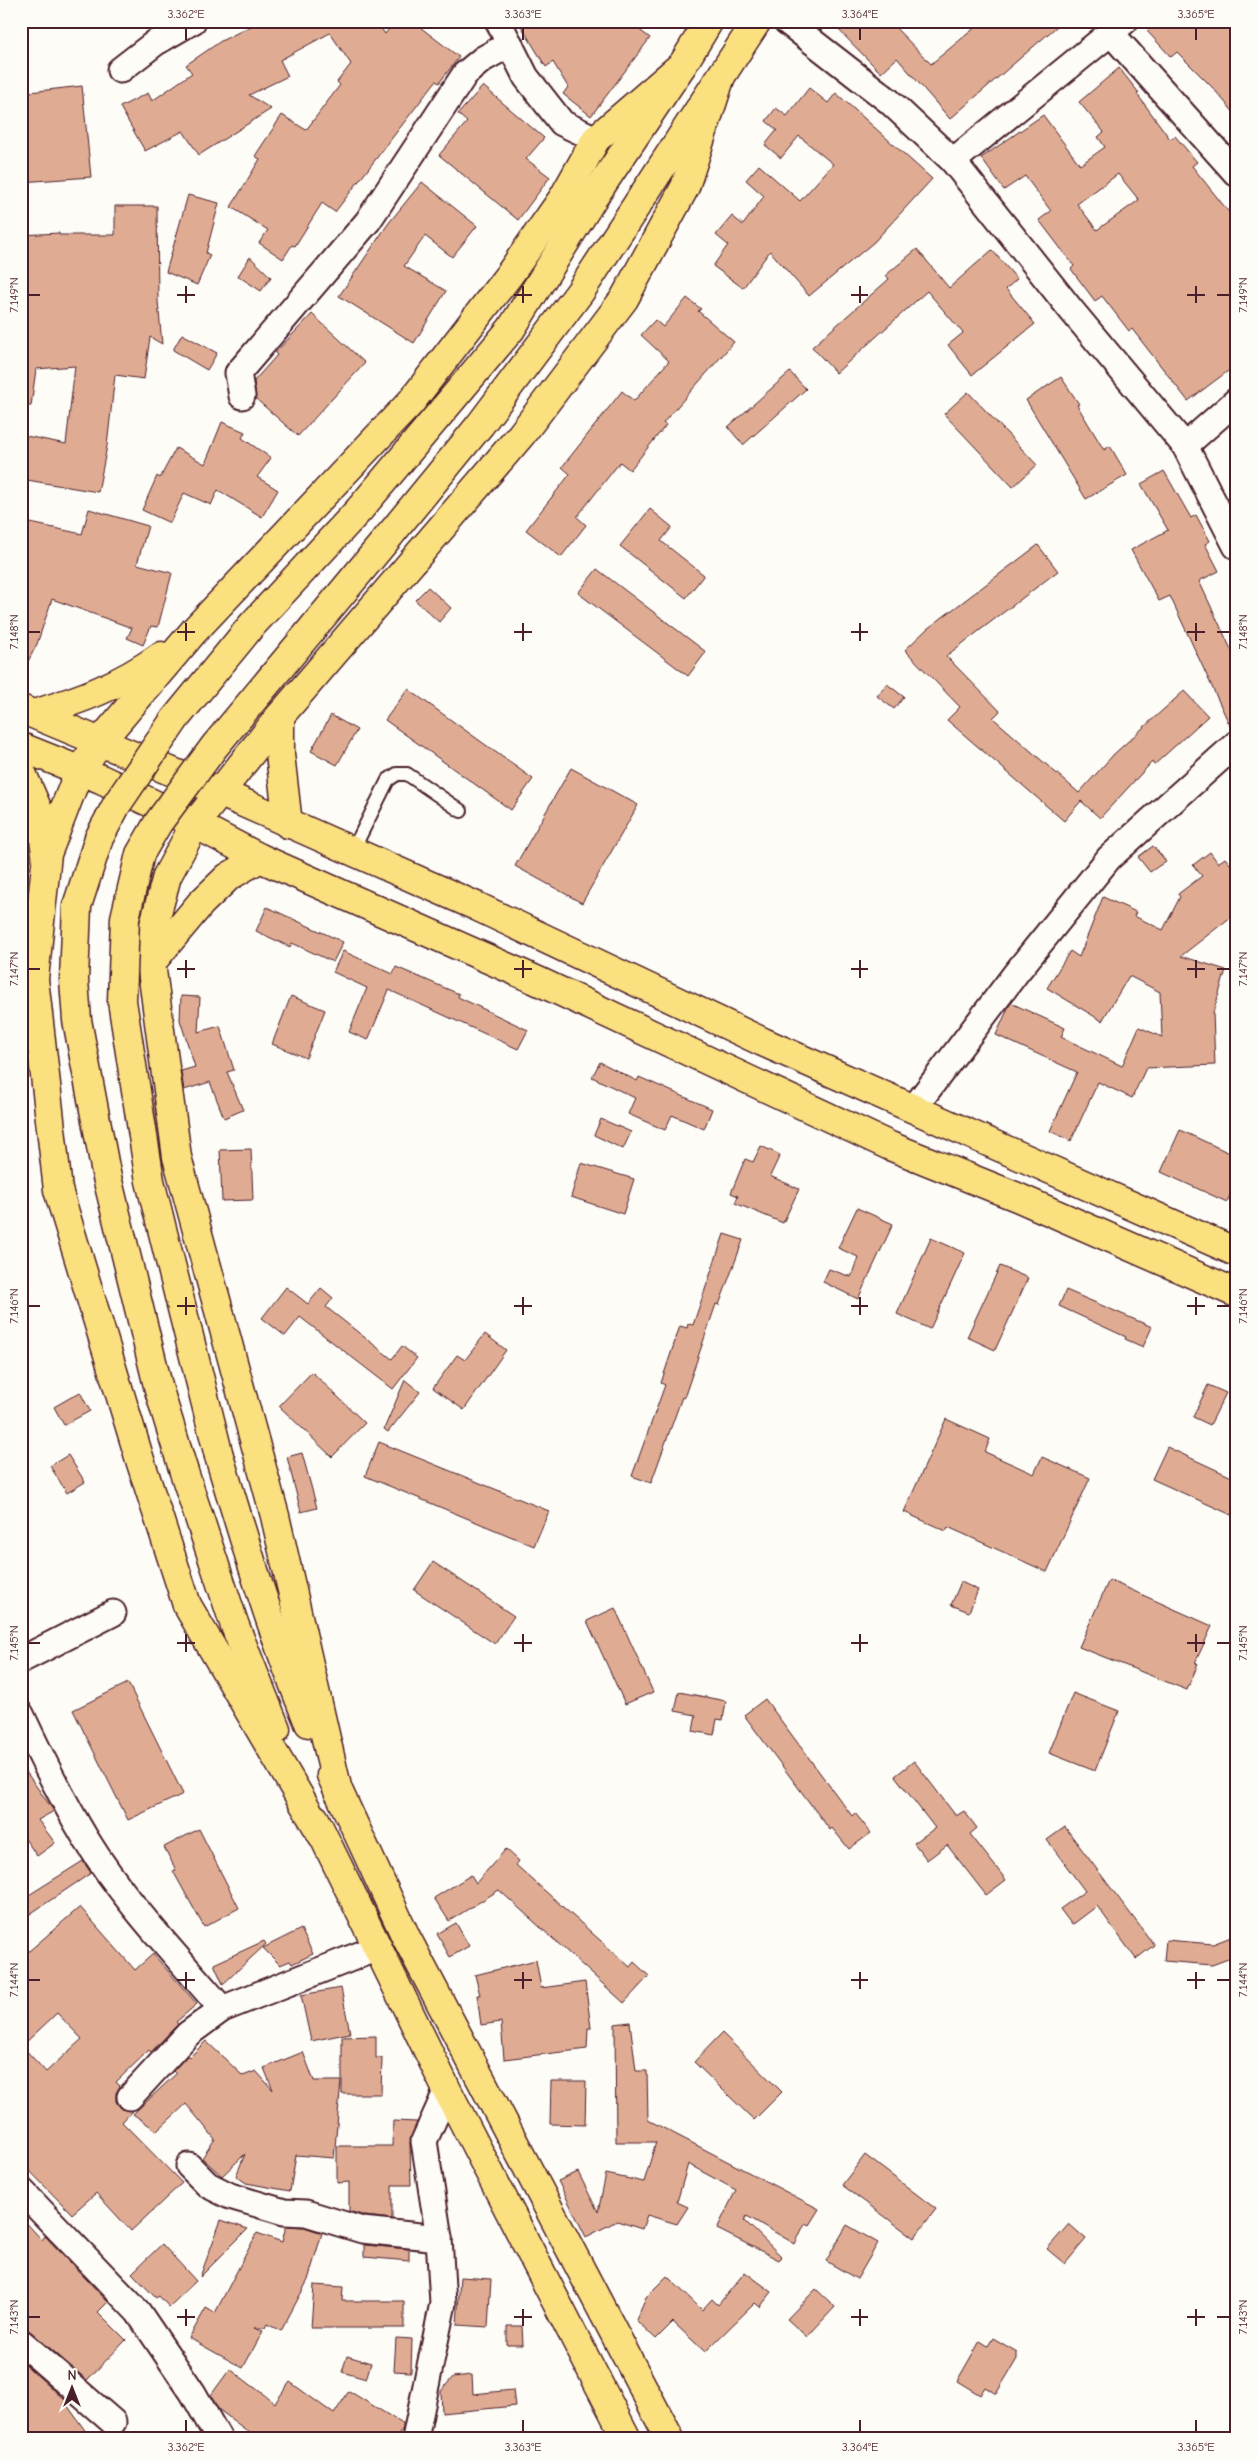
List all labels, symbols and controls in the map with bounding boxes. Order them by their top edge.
text: 3.362°E [168,7,204,21]
text: 3.363°E [505,7,541,21]
text: 3.364°E [842,7,878,21]
text: 3.365°E [1177,7,1215,21]
text: 7.149°N [7,277,21,313]
text: 7.149°N [1236,277,1250,313]
text: 7.148°N [7,614,21,650]
text: 7.148°N [1236,614,1250,650]
text: 7.147°N [7,952,21,986]
text: 7.147°N [1236,952,1250,986]
text: 7.146°N [7,1288,21,1324]
text: 7.146°N [1236,1288,1250,1324]
text: 7.145°N [7,1625,21,1661]
text: 7.145°N [1236,1625,1250,1661]
text: 7.144°N [7,1963,21,1997]
text: 7.144°N [1236,1963,1250,1997]
text: 7.143°N [7,2300,21,2334]
text: 7.143°N [1236,2300,1250,2334]
north arrow [48,2362,98,2412]
text: N [67,2367,77,2384]
text: 3.362°E [168,2440,204,2454]
text: 3.363°E [505,2440,541,2454]
text: 3.364°E [842,2440,878,2454]
text: 3.365°E [1177,2440,1215,2454]

